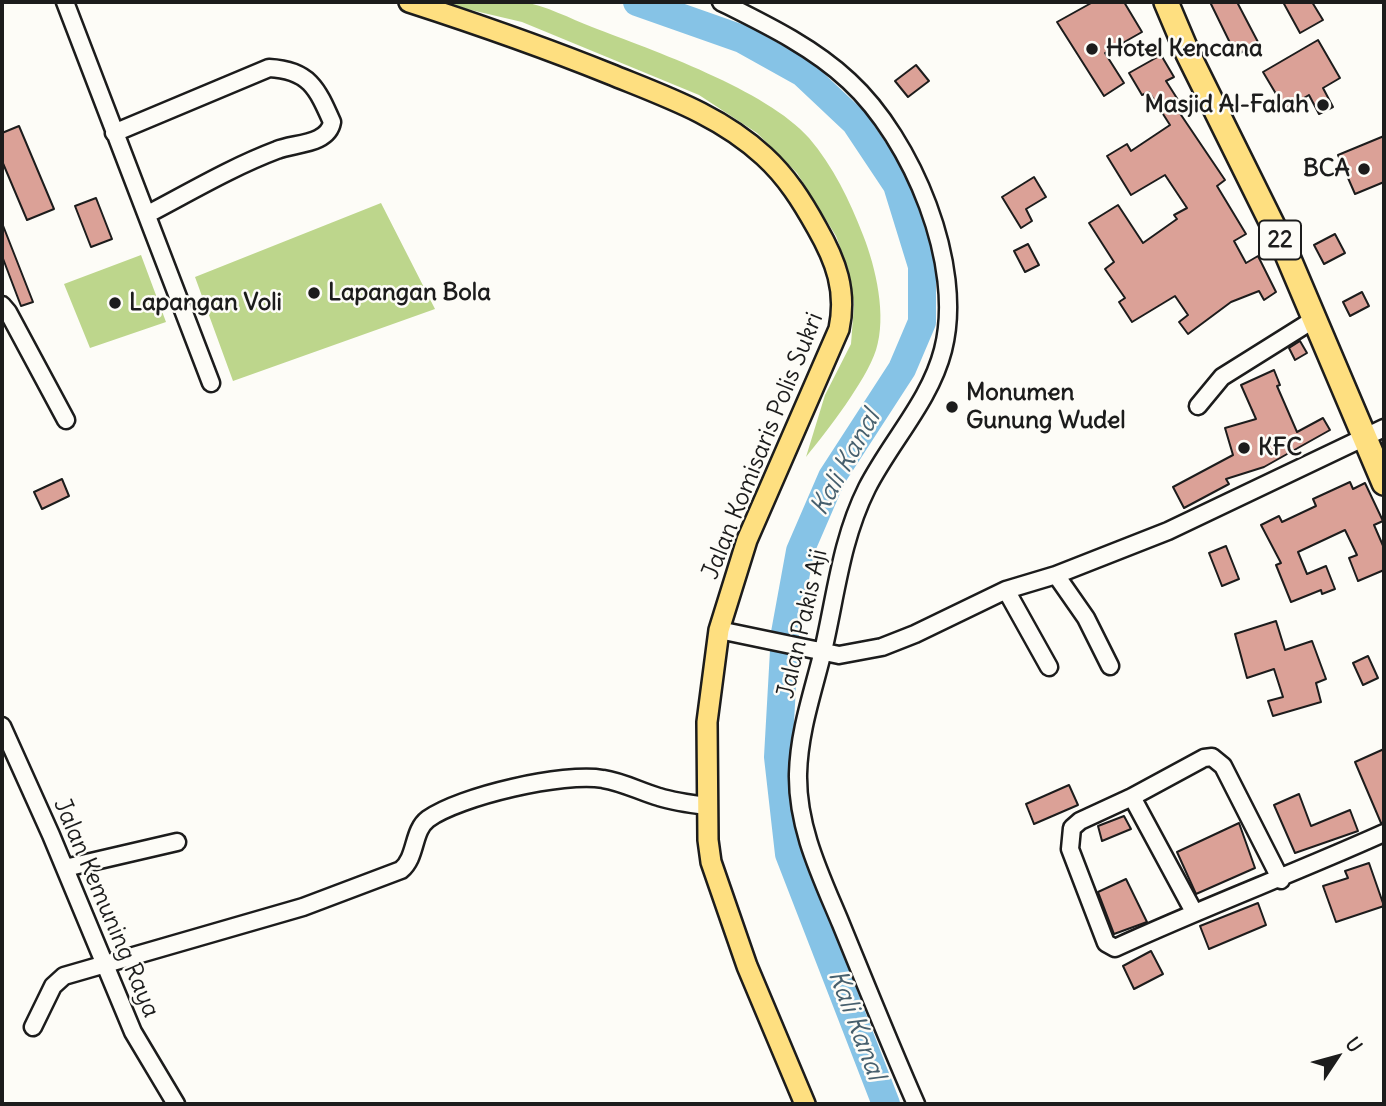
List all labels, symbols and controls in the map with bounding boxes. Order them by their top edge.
place label: Hotel Kencana [1106,35,1263,63]
marker: Hotel Kencana [1084,41,1100,57]
place label: Masjid Al-Falah [1144,91,1309,119]
marker: Masjid Al-Falah [1315,97,1331,113]
place label: BCA [1303,155,1350,183]
marker: BCA [1356,161,1372,177]
road number: 22 [1259,220,1301,260]
place label: Lapangan Bola [328,279,491,307]
marker: Lapangan Bola [306,285,322,301]
place label: Lapangan Voli [129,289,282,317]
marker: Lapangan Voli [107,295,123,311]
street label: Jalan Komisaris Polis Sukri [696,308,830,584]
place label: Monumen Gunung Wudel [966,379,1126,435]
marker: Monumen Gunung Wudel [944,399,960,415]
water label: Kali Kanal [804,405,888,521]
place label: KFC [1258,434,1302,462]
marker: KFC [1236,440,1252,456]
street label: Jalan Pakis Aji [772,546,834,702]
street label: Jalan Kemuning Raya [47,794,165,1022]
water label: Kali Kanal [821,966,891,1084]
north arrow [1302,1022,1372,1092]
text: U [1340,1032,1368,1057]

